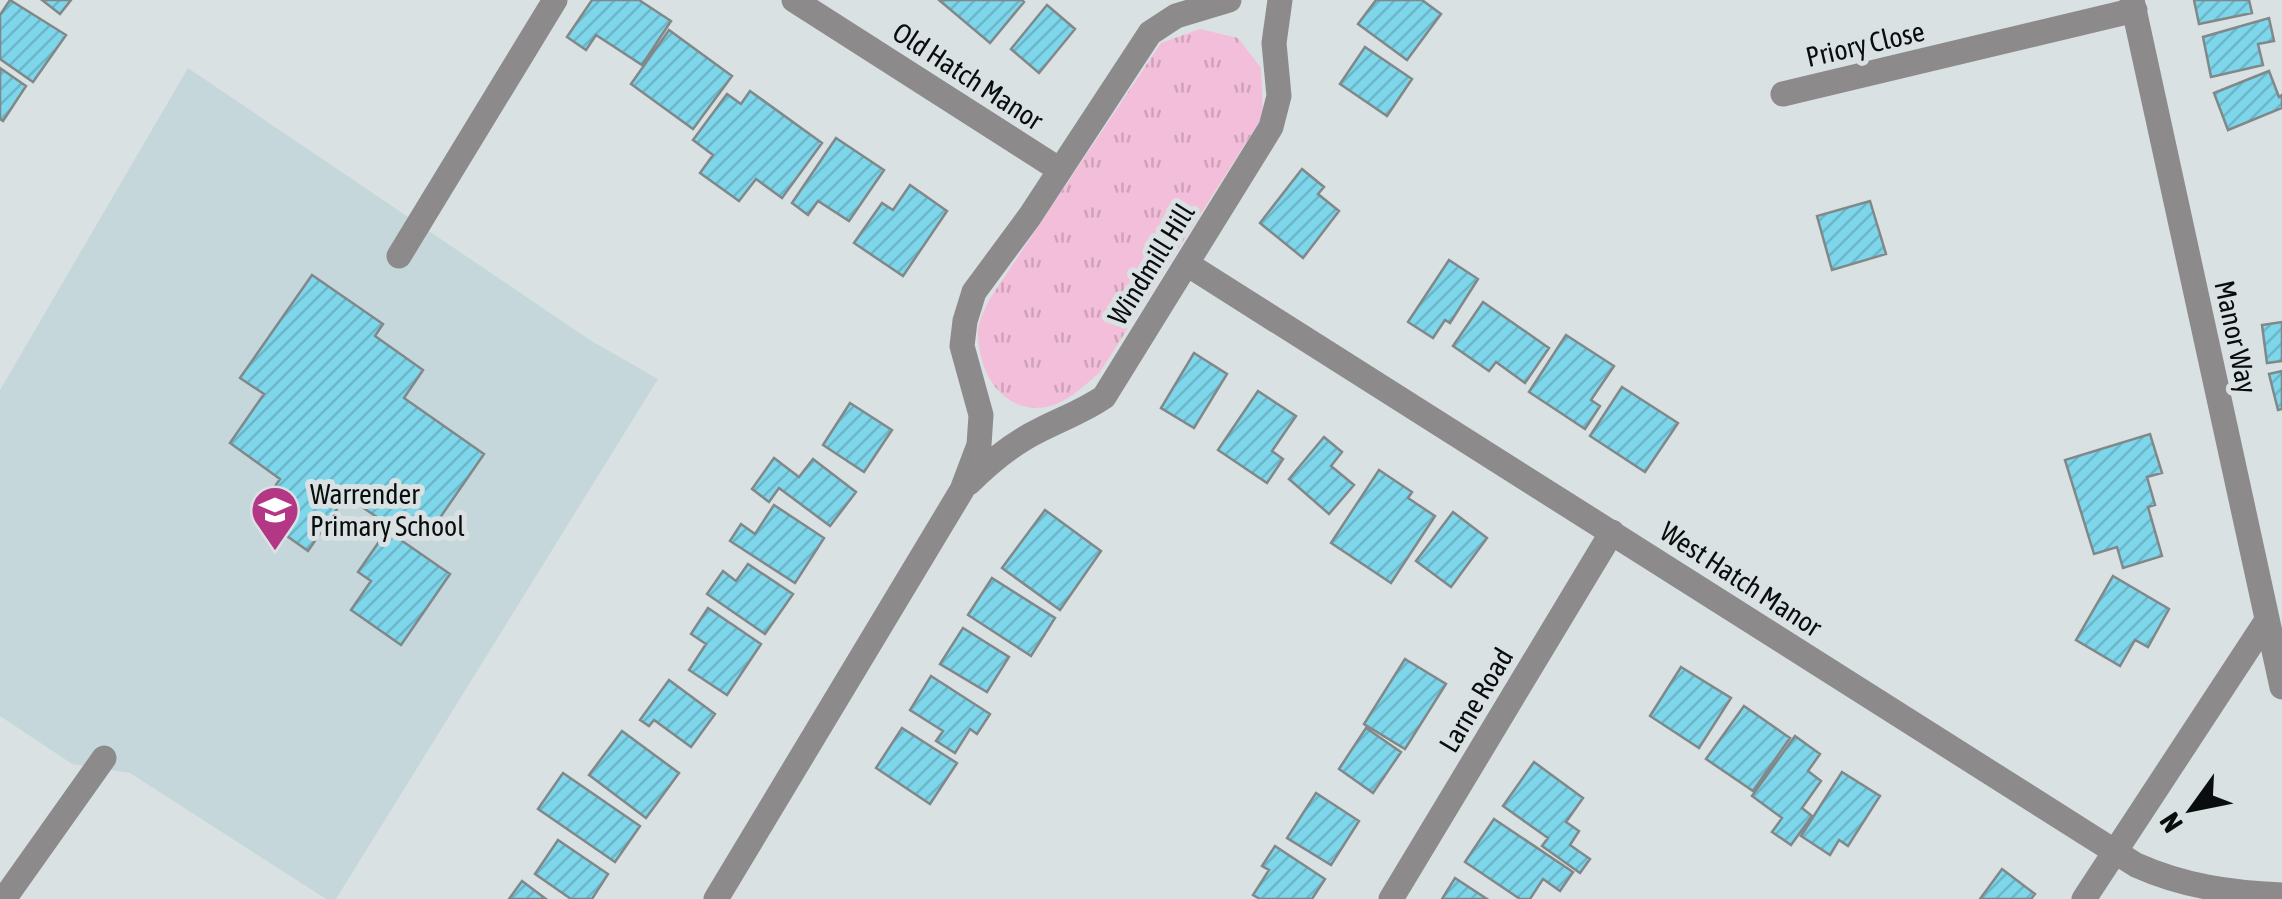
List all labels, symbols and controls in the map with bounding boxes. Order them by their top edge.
street label: Priory Close [1803,15,1927,73]
street label: Old Hatch Manor [887,16,1050,137]
street label: Windmill Hill [1101,197,1201,330]
street label: Manor Way [2208,278,2264,396]
place label: Warrender Primary School [310,478,465,542]
school or university icon: Warrender Primary School [249,484,301,552]
street label: West Hatch Manor [1654,515,1828,643]
street label: Larne Road [1432,642,1520,758]
north arrow [2142,759,2242,859]
text: N [2153,807,2189,838]

